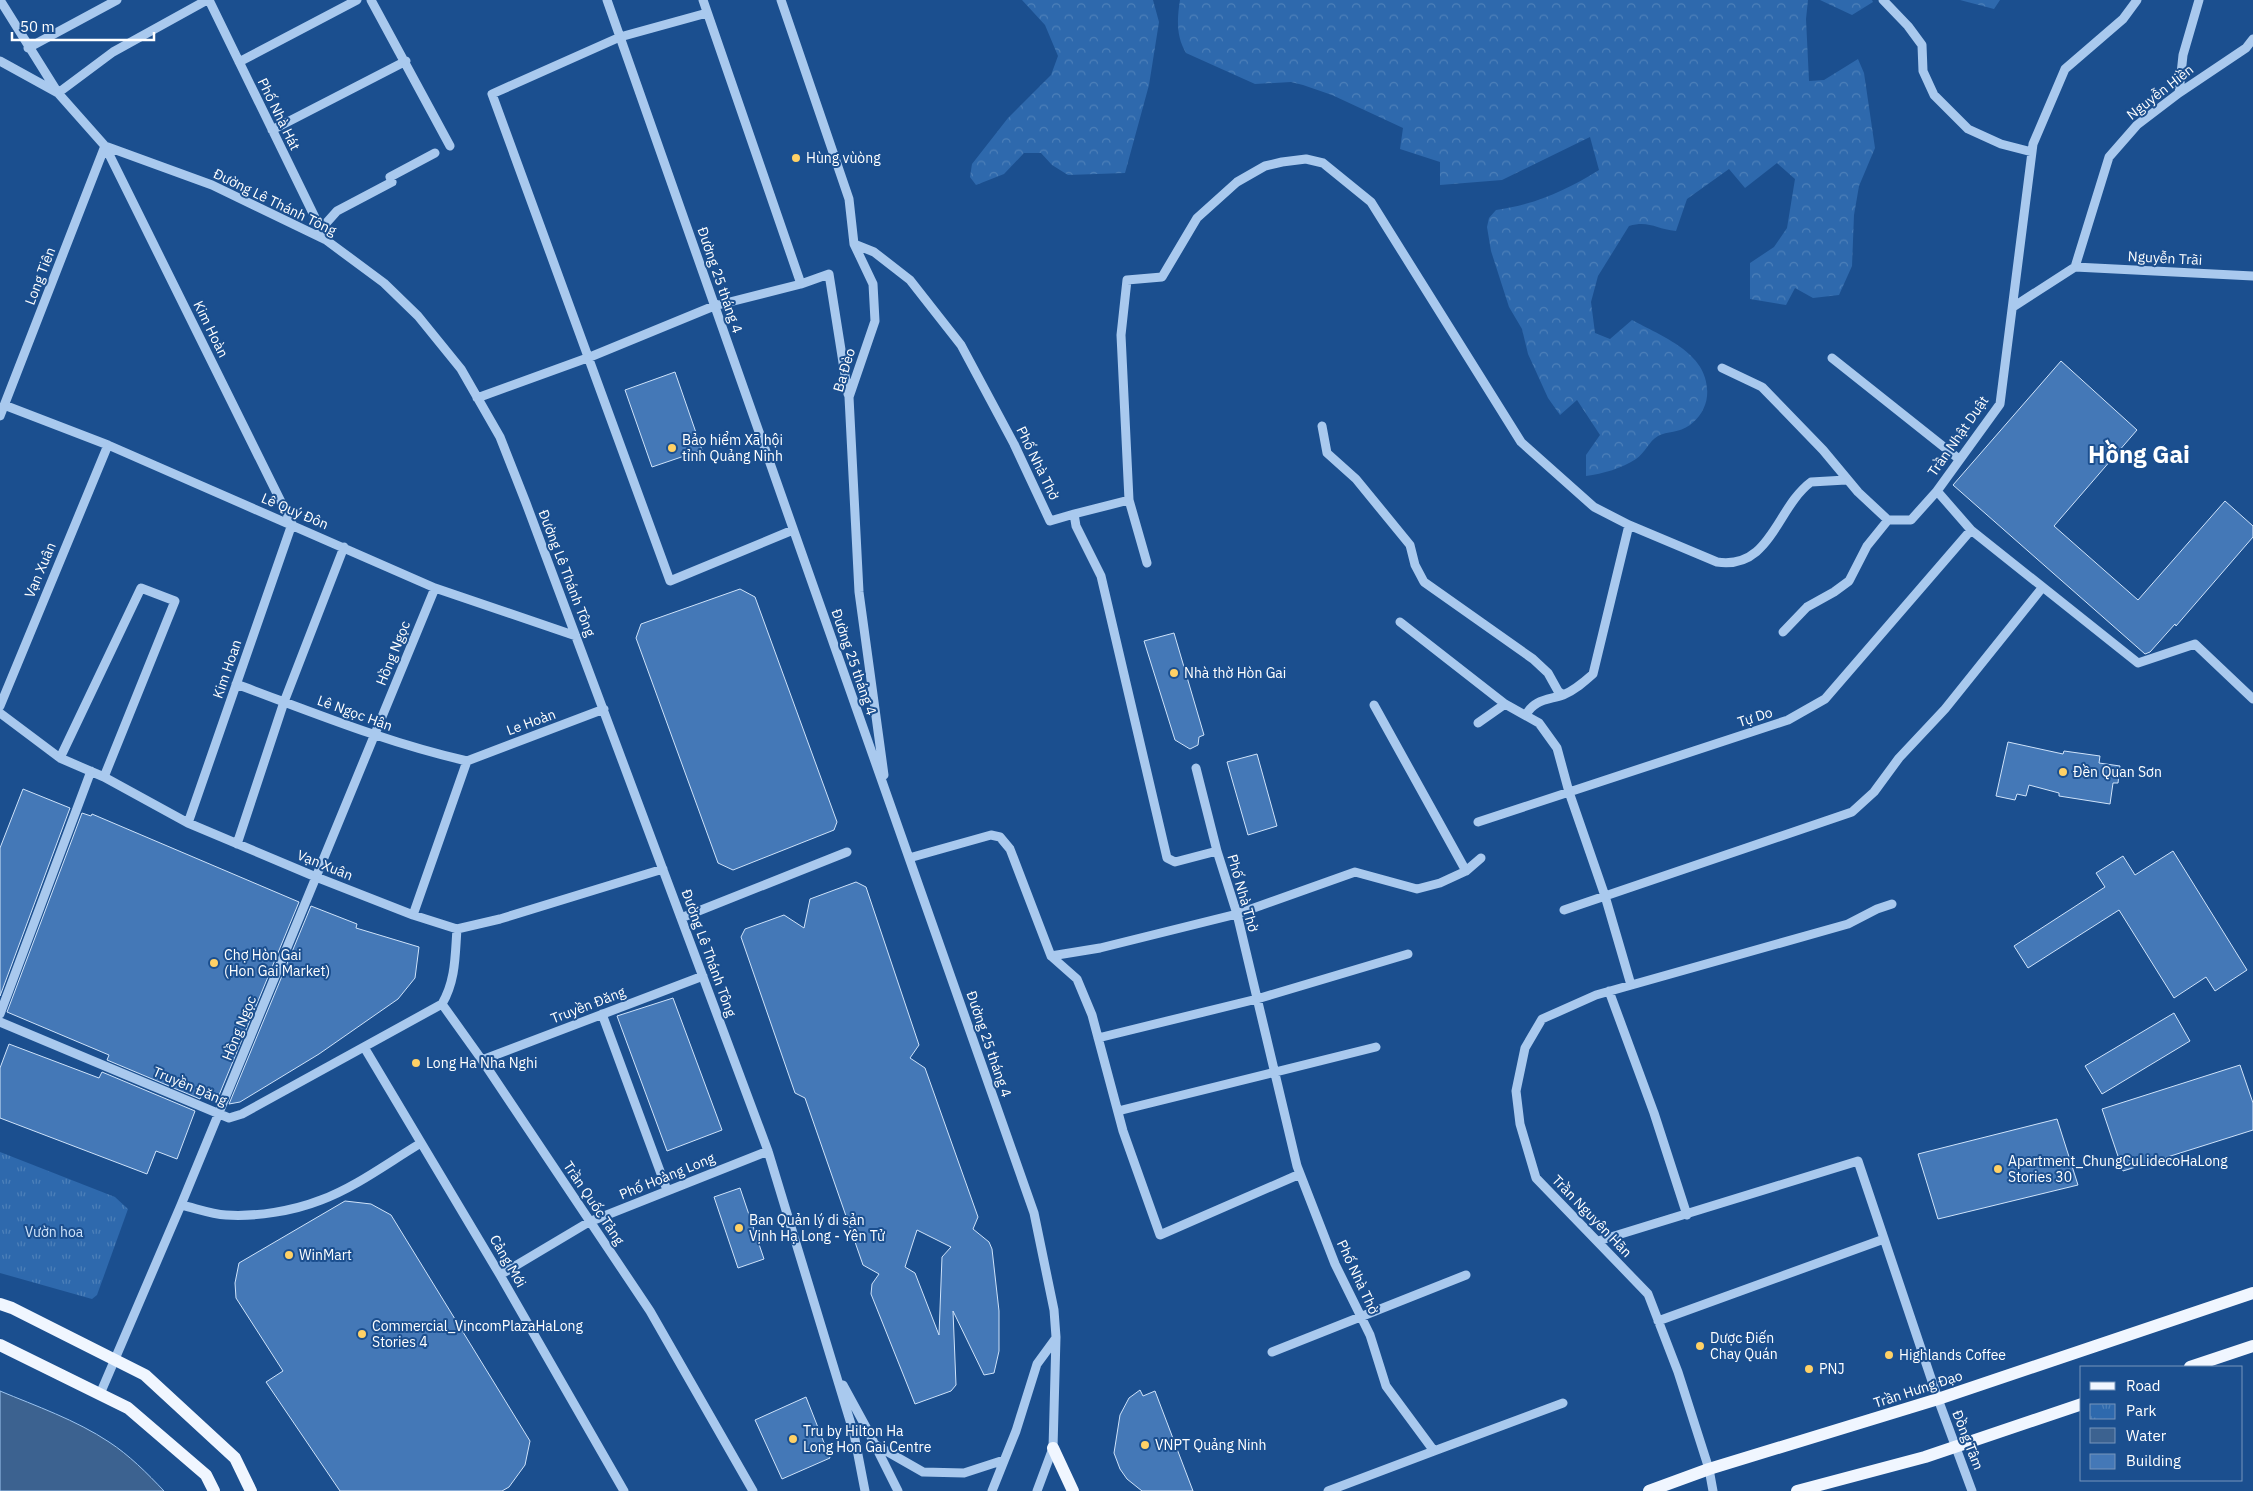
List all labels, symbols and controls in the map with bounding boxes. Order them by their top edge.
scale bar [12,10,155,42]
text: 50 m [20,17,55,36]
street label: Nguyễn Hiền [2123,60,2197,124]
street label: Phố Nhà Hát [254,75,304,153]
place label: Hùng vùòng [806,149,881,167]
marker: Hùng vùòng [790,152,802,164]
street label: Đường Lê Thánh Tông [211,164,340,240]
street label: Đường 25 tháng 4 [693,224,747,336]
street label: Long Tiên [21,245,59,307]
street label: Nguyễn Trãi [2127,247,2203,269]
street label: Kim Hoàn [190,298,232,360]
street label: Ba Đèo [829,346,859,394]
street label: Trần Nhật Duật [1924,392,1993,480]
street label: Phố Nhà Thờ [1012,423,1064,503]
place label: Bảo hiểm Xã hội tỉnh Quảng Ninh [682,431,783,465]
district label: Hồng Gai [2088,438,2190,470]
marker: Bảo hiểm Xã hội tỉnh Quảng Ninh [666,442,678,454]
street label: Lê Quý Đôn [259,489,331,533]
street label: Đường Lê Thánh Tông [534,507,600,640]
street label: Vạn Xuân [20,539,60,601]
street label: Đường 25 tháng 4 [827,606,881,718]
street label: Hồng Ngọc [372,618,414,688]
street label: Kim Hoan [209,637,245,701]
place label: Nhà thờ Hòn Gai [1184,664,1286,682]
marker: Nhà thờ Hòn Gai [1168,667,1180,679]
street label: Lê Ngọc Hân [315,691,395,735]
street label: Tự Do [1735,703,1775,731]
street label: Le Hoàn [504,705,558,739]
place label: Đền Quan Sơn [2073,763,2162,781]
marker: Đền Quan Sơn [2057,766,2069,778]
street label: Vạn Xuân [294,846,356,884]
street label: Phố Nhà Thờ [1223,852,1263,934]
street label: Đường Lê Thánh Tông [678,887,741,1020]
place label: Chợ Hòn Gai (Hon Gai Market) [224,946,330,980]
marker: Chợ Hòn Gai (Hon Gai Market) [208,957,220,969]
street label: Truyền Đăng [548,982,628,1027]
street label: Đường 25 tháng 4 [962,988,1016,1100]
street label: Hồng Ngọc [218,993,260,1063]
place label: Long Ha Nha Nghi [426,1054,537,1072]
marker: Long Ha Nha Nghi [410,1057,422,1069]
street label: Truyền Đăng [150,1062,230,1110]
street label: Phố Hoàng Long [617,1148,718,1203]
place label: Apartment_ChungCuLidecoHaLong Stories 30 [2008,1152,2228,1186]
street label: Trần Quốc Tảng [559,1158,629,1249]
marker: Apartment_ChungCuLidecoHaLong Stories 30 [1992,1163,2004,1175]
street label: Trần Nguyên Hãn [1548,1171,1636,1261]
place label: Ban Quản lý di sản Vịnh Hạ Long - Yên Tử [749,1211,885,1245]
marker: Ban Quản lý di sản Vịnh Hạ Long - Yên Tử [733,1222,745,1234]
park label: Vườn hoa [25,1223,84,1241]
street label: Cảng Mới [486,1232,530,1290]
street label: Phố Nhà Thờ [1333,1237,1383,1317]
place label: WinMart [299,1246,352,1264]
marker: WinMart [283,1249,295,1261]
place label: Commercial_VincomPlazaHaLong Stories 4 [372,1317,583,1351]
marker: Commercial_VincomPlazaHaLong Stories 4 [356,1328,368,1340]
place label: Dược Điến Chay Quán [1710,1329,1778,1363]
marker: Dược Điến Chay Quán [1694,1340,1706,1352]
place label: Highlands Coffee [1899,1346,2006,1364]
marker: Highlands Coffee [1883,1349,1895,1361]
place label: PNJ [1819,1360,1845,1378]
marker: PNJ [1803,1363,1815,1375]
street label: Trần Hưng Đạo [1871,1366,1965,1412]
legend [2080,1366,2243,1481]
text: Road [2126,1376,2161,1395]
text: Park [2126,1401,2156,1420]
street label: Đồng Tâm [1948,1408,1988,1472]
place label: Tru by Hilton Ha Long Hon Gai Centre [803,1422,932,1456]
text: Water [2126,1426,2167,1445]
marker: Tru by Hilton Ha Long Hon Gai Centre [787,1433,799,1445]
place label: VNPT Quảng Ninh [1155,1436,1267,1454]
marker: VNPT Quảng Ninh [1139,1439,1151,1451]
text: Building [2126,1451,2181,1470]

